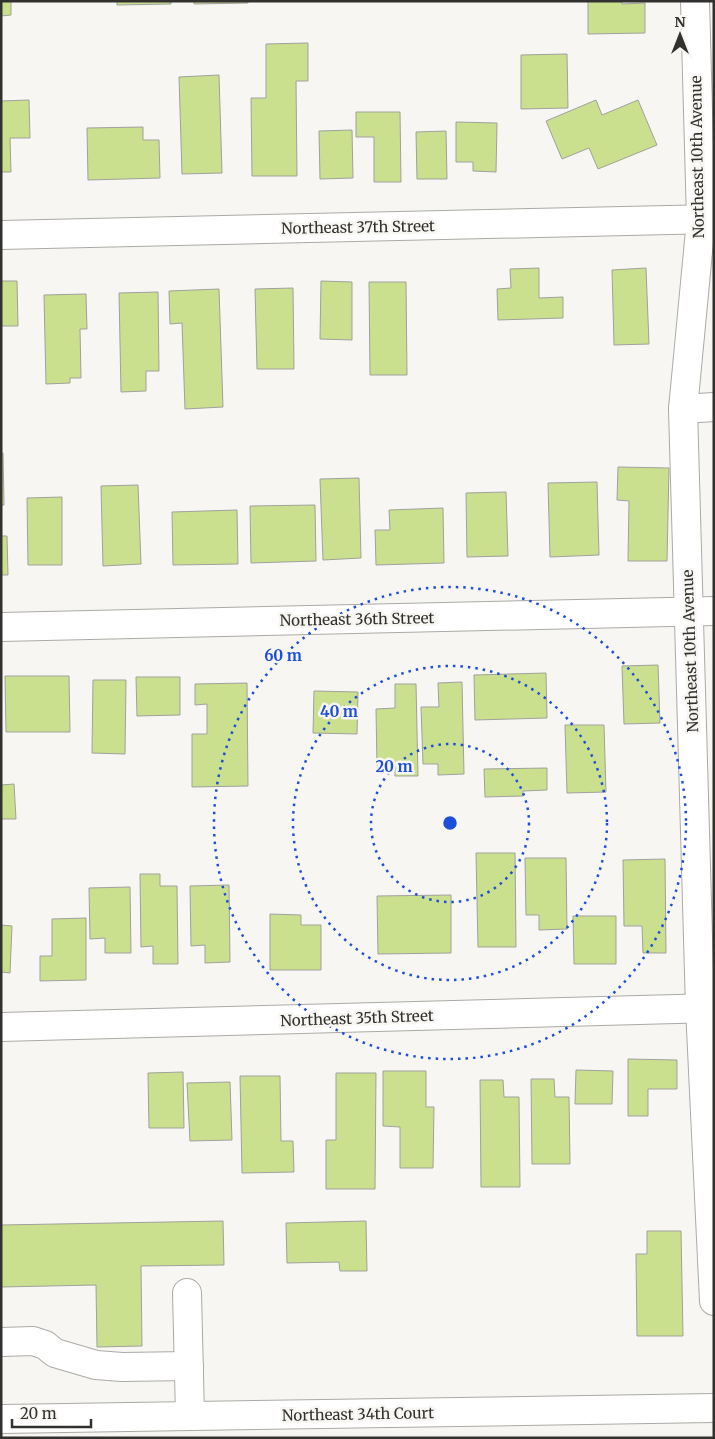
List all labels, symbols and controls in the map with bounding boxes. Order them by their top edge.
north arrow [655,10,705,60]
text: N [674,13,686,31]
street label: Northeast 10th Avenue [686,75,708,239]
street label: Northeast 37th Street [281,216,435,238]
street label: Northeast 10th Avenue [678,569,702,733]
street label: Northeast 36th Street [279,608,435,630]
text: 60 m [264,646,302,665]
text: 40 m [320,702,358,721]
text: 20 m [375,757,413,776]
centre of rings [441,814,459,832]
street label: Northeast 35th Street [280,1006,434,1030]
scale bar [12,1396,91,1428]
street label: Northeast 34th Court [282,1403,434,1425]
text: 20 m [20,1404,57,1423]

